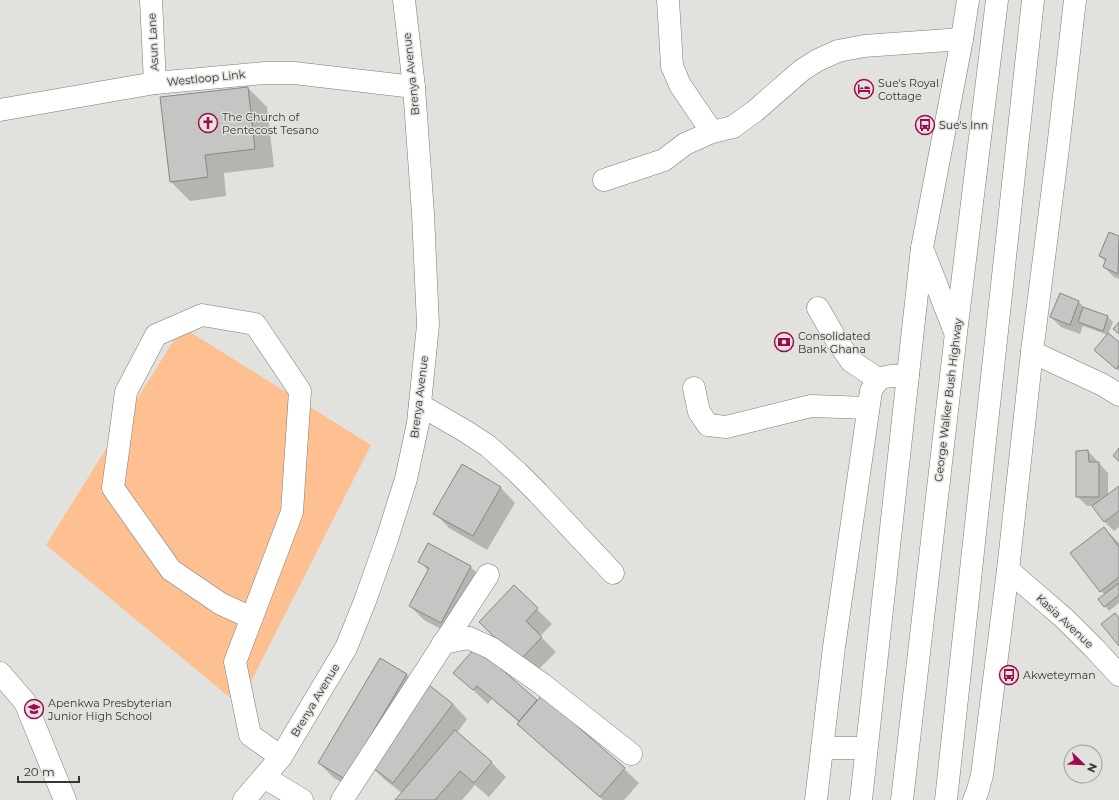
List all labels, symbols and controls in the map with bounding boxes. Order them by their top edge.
street label: Asun Lane [144,12,162,71]
street label: Brenya Avenue [400,32,422,116]
street label: Westloop Link [166,67,246,89]
place label: Sue's Royal Cottage [878,76,939,103]
hotel icon: Sue's Royal Cottage [853,78,875,100]
place label: The Church of Pentecost Tesano [222,110,319,137]
church icon: The Church of Pentecost Tesano [197,112,219,134]
bus stop icon: Sue's Inn [914,114,936,136]
place label: Sue's Inn [939,118,988,132]
street label: George Walker Bush Highway [931,317,965,483]
place label: Consolidated Bank Ghana [798,329,870,356]
bank icon: Consolidated Bank Ghana [773,331,795,353]
street label: Brenya Avenue [407,355,431,439]
street label: Kasia Avenue [1033,591,1097,651]
street label: Brenya Avenue [288,660,343,739]
bus stop icon: Akweteyman [998,664,1020,686]
place label: Akweteyman [1023,668,1096,682]
place label: Apenkwa Presbyterian Junior High School [47,696,172,723]
school or university icon: Apenkwa Presbyterian Junior High School [23,698,45,720]
north arrow [1063,744,1103,784]
scale bar [18,758,79,784]
text: N [1084,761,1100,775]
text: 20 m [24,764,55,779]

